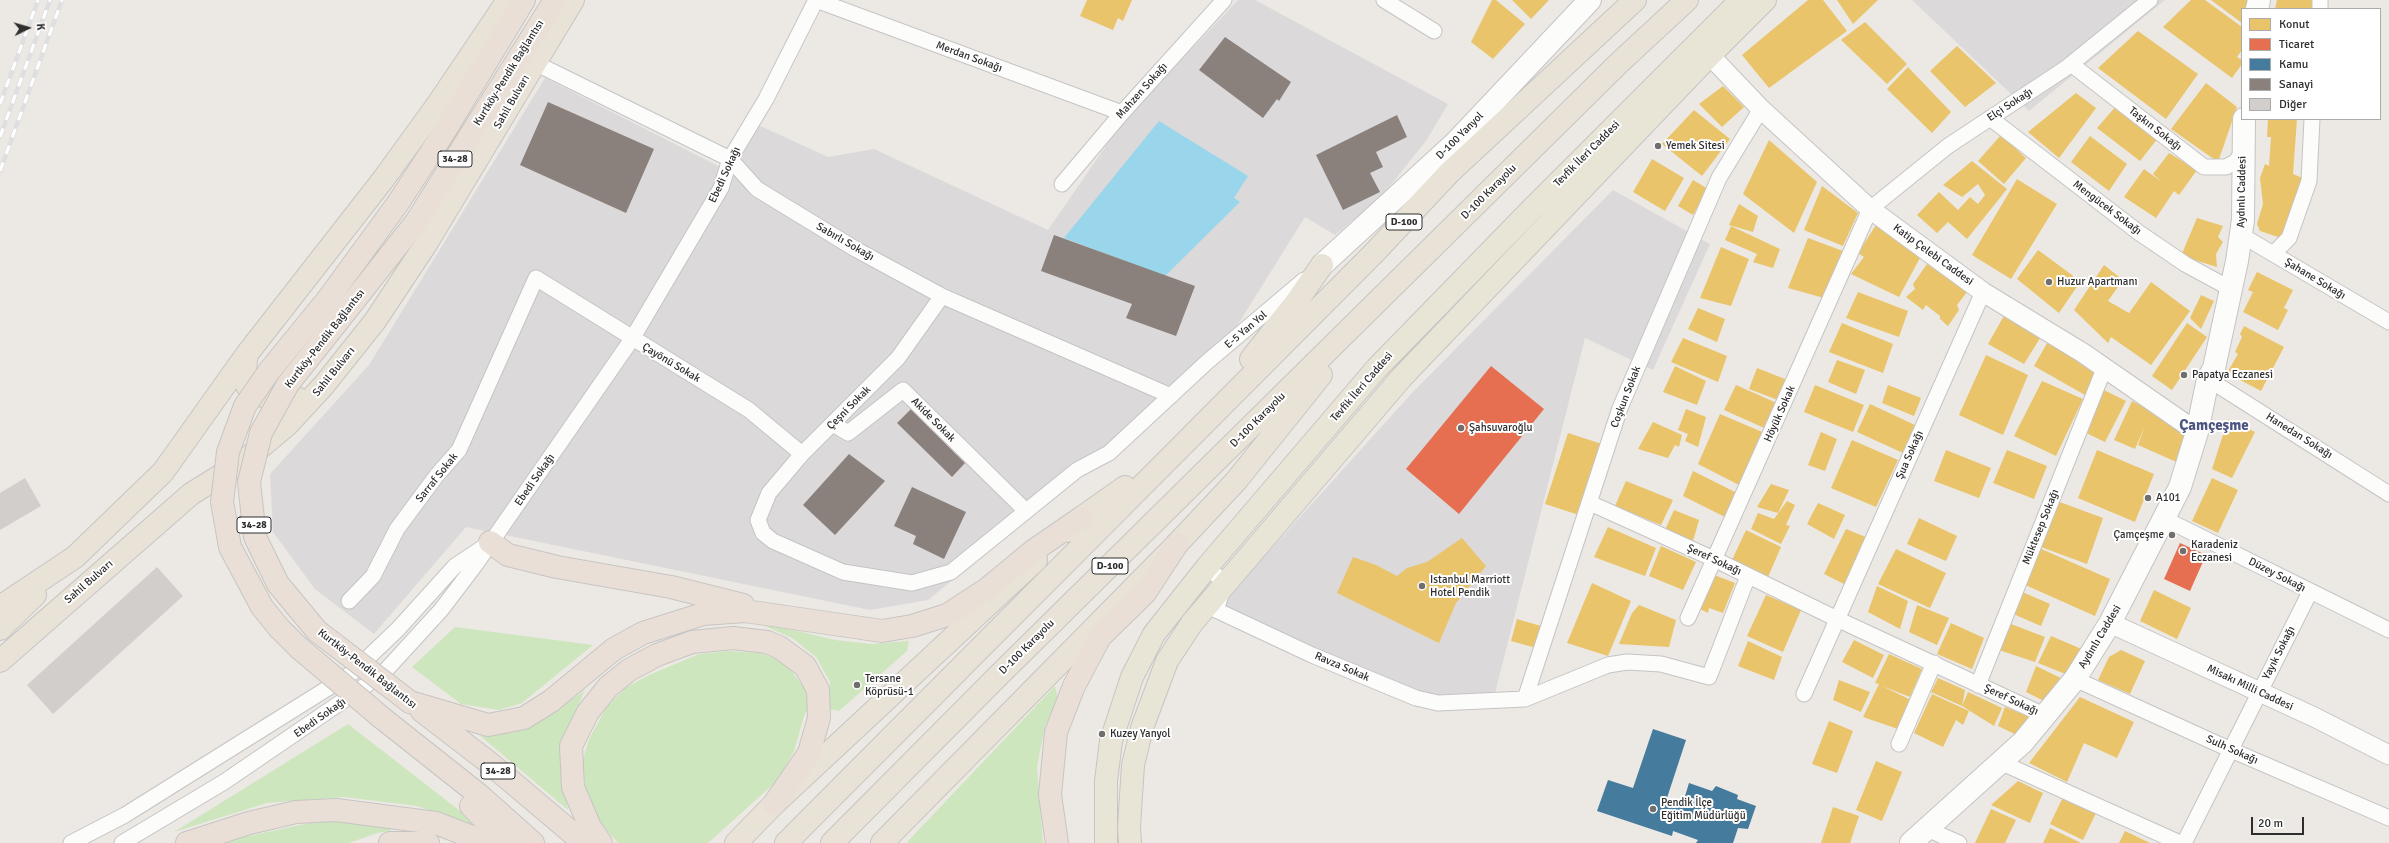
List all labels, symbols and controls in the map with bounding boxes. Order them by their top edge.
north arrow [8,8,48,48]
legend [2241,8,2381,120]
text: Konut [2279,17,2310,32]
street label: Kurtköy-Pendik Bağlantısı [471,18,547,128]
text: K [34,23,47,31]
text: Ticaret [2279,37,2314,52]
street label: Merdan Sokağı [934,39,1004,75]
text: Kamu [2279,57,2308,72]
street label: Mahzen Sokağı [1113,60,1171,122]
street label: Sahil Bulvarı [491,73,533,131]
text: Sanayi [2279,77,2313,92]
street label: Elçi Sokağı [1985,85,2035,125]
text: Diğer [2279,97,2307,112]
street label: Taşkın Sokağı [2126,104,2184,154]
street label: D-100 Yanyol [1434,110,1486,162]
street label: Tevfik İleri Caddesi [1551,118,1623,190]
place label: Yemek Sitesi [1666,139,1725,153]
marker: Yemek Sitesi [1653,141,1663,151]
street label: Ebedi Sokağı [706,145,744,205]
road number: 34-28 [438,151,472,167]
street label: Aydınlı Caddesi [2235,156,2249,228]
street label: D-100 Karayolu [1459,162,1519,222]
street label: Mengücek Sokağı [2070,178,2144,238]
road number: D-100 [1386,214,1422,230]
street label: Sabırlı Sokağı [814,220,876,264]
street label: Katip Çelebi Caddesi [1890,221,1976,289]
street label: Şahane Sokağı [2282,256,2348,302]
place label: Huzur Apartmanı [2057,275,2137,289]
marker: Huzur Apartmanı [2044,277,2054,287]
street label: Kurtköy-Pendik Bağlantısı [282,287,368,391]
street label: E-5 Yan Yol [1222,308,1270,352]
street label: Çayönü Sokak [639,340,703,386]
street label: Sahil Bulvarı [310,345,358,399]
street label: Tevfik İleri Caddesi [1328,349,1396,425]
street label: Coşkun Sokak [1608,364,1644,430]
place label: Papatya Eczanesi [2192,368,2273,382]
marker: Papatya Eczanesi [2179,370,2189,380]
street label: Çeşni Sokak [824,383,874,433]
street label: Höyük Sokak [1762,384,1798,444]
street label: D-100 Karayolu [1228,390,1288,450]
street label: Akide Sokak [908,395,958,445]
street label: Hanedan Sokağı [2263,410,2335,462]
district label: Çamçeşme [2179,417,2249,435]
place label: Şahsuvaroğlu [1469,421,1533,435]
marker: Şahsuvaroğlu [1456,423,1466,433]
street label: Şua Sokağı [1893,429,1927,481]
street label: Sarraf Sokak [413,451,461,505]
street label: Ebedi Sokağı [512,451,558,509]
street label: Müktesep Sokağı [2020,487,2062,567]
place label: A101 [2156,491,2181,505]
marker: A101 [2143,493,2153,503]
road number: 34-28 [237,517,271,533]
place label: Çamçeşme [2113,528,2164,542]
marker: Çamçeşme [2167,530,2177,540]
place label: Karadeniz Eczanesi [2191,538,2238,564]
street label: Şeref Sokağı [1685,542,1743,578]
marker: Karadeniz Eczanesi [2178,546,2188,556]
street label: Düzey Sokağı [2246,555,2308,595]
street label: Sahil Bulvarı [62,557,116,607]
road number: D-100 [1092,558,1128,574]
place label: Istanbul Marriott Hotel Pendik [1430,573,1510,599]
marker: Istanbul Marriott Hotel Pendik [1417,581,1427,591]
street label: Aydınlı Caddesi [2076,603,2124,671]
street label: D-100 Karayolu [997,617,1057,677]
street label: Yayık Sokağı [2260,624,2298,682]
street label: Kurtköy-Pendik Bağlantısı [315,626,419,712]
street label: Ravza Sokak [1313,650,1371,684]
street label: Misakı Milli Caddesi [2205,662,2295,714]
place label: Tersane Köprüsü-1 [865,672,914,698]
marker: Tersane Köprüsü-1 [852,680,862,690]
street label: Şeref Sokağı [1982,682,2040,718]
street label: Ebedi Sokağı [291,695,349,741]
place label: Kuzey Yanyol [1110,727,1170,741]
marker: Kuzey Yanyol [1097,729,1107,739]
street label: Sulh Sokağı [2204,733,2260,767]
road number: 34-28 [481,763,515,779]
place label: Pendik İlçe Eğitim Müdürlüğü [1661,796,1746,822]
marker: Pendik İlçe Eğitim Müdürlüğü [1648,804,1658,814]
scale bar [2253,809,2306,835]
text: 20 m [2258,816,2283,831]

